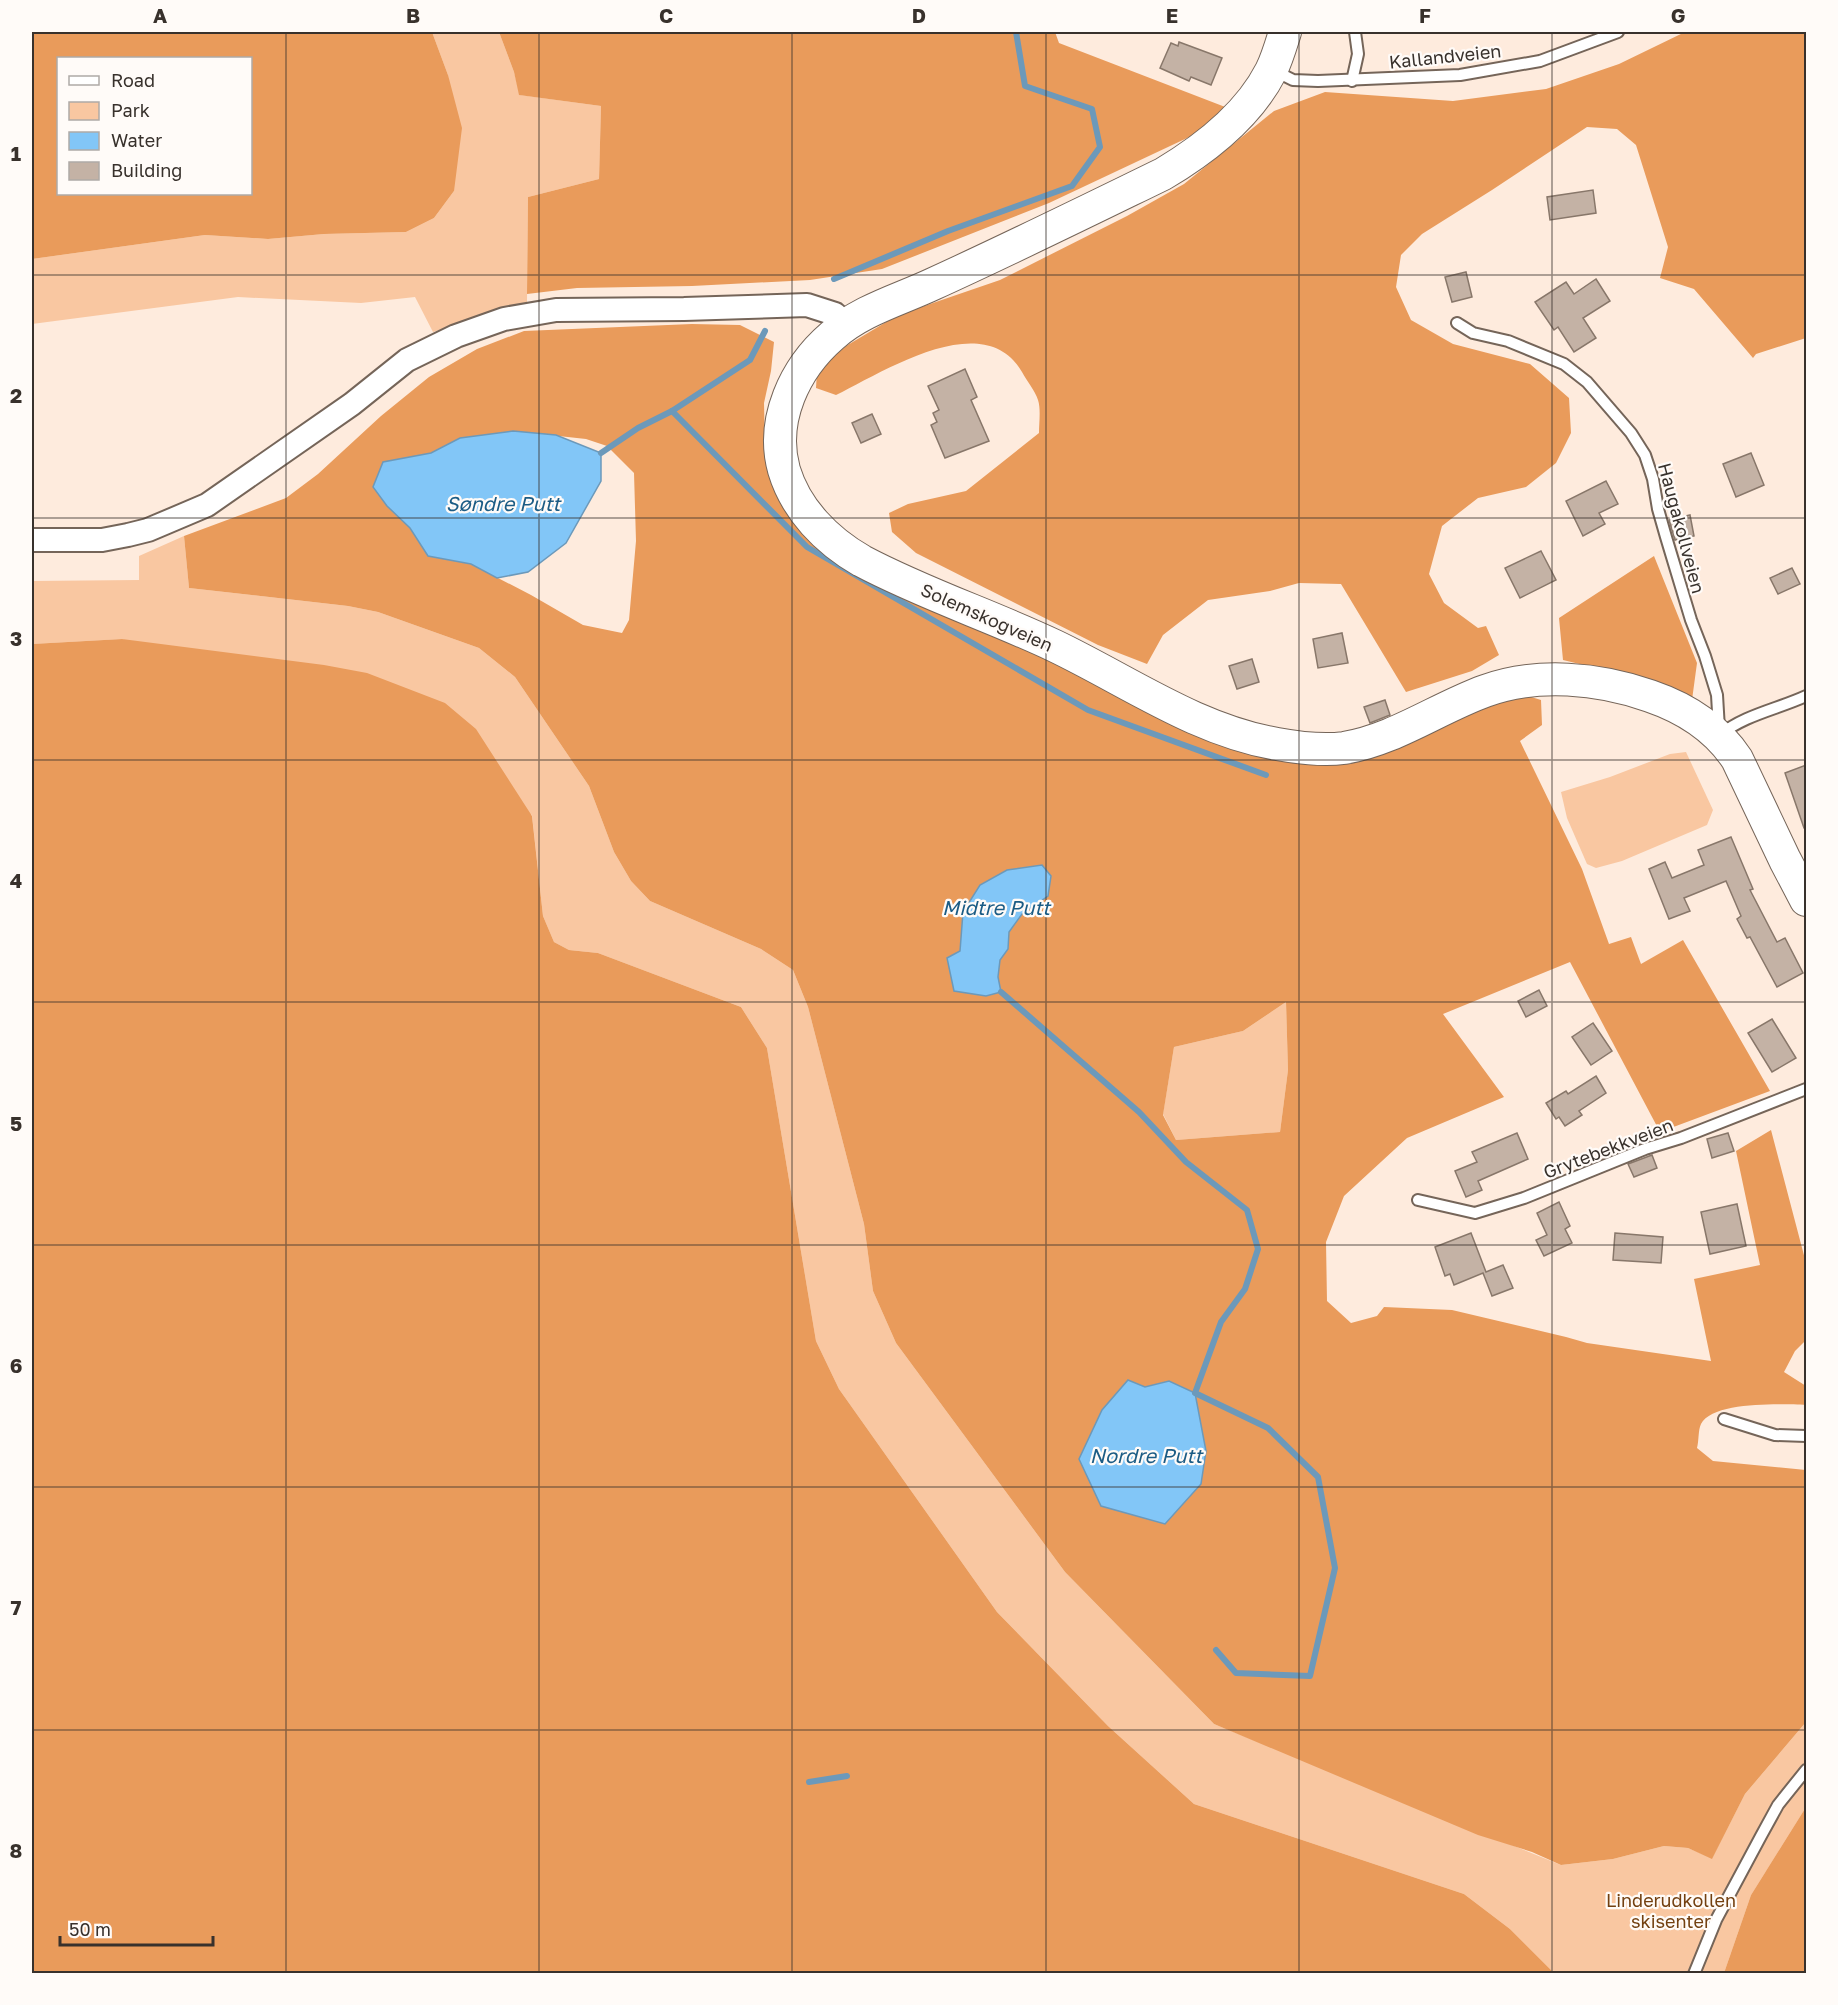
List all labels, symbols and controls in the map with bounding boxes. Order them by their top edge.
text: A [153,3,167,27]
text: B [406,3,420,27]
text: C [659,3,673,27]
text: D [912,3,926,27]
text: E [1166,3,1178,27]
text: F [1419,3,1431,27]
text: G [1671,3,1685,27]
street label: Kallandveien [1388,39,1502,73]
legend [57,57,252,195]
text: Road [111,69,155,91]
text: Park [111,99,150,121]
text: Water [111,129,162,151]
text: 1 [11,141,21,165]
text: Building [111,159,182,181]
text: 2 [10,383,22,407]
street label: Haugakollveien [1654,460,1710,596]
water label: Søndre Putt [446,491,562,515]
street label: Solemskogveien [918,578,1056,656]
text: 3 [10,626,22,650]
text: 4 [10,868,22,892]
water label: Midtre Putt [942,895,1052,919]
text: 5 [10,1111,22,1135]
street label: Grytebekkveien [1540,1113,1676,1183]
text: 6 [10,1353,22,1377]
water label: Nordre Putt [1090,1443,1204,1467]
text: 7 [11,1595,22,1619]
text: 8 [10,1838,22,1862]
park label: Linderudkollen skisenter [1606,1889,1736,1932]
scale bar [60,1909,213,1947]
text: 50 m [69,1918,111,1940]

